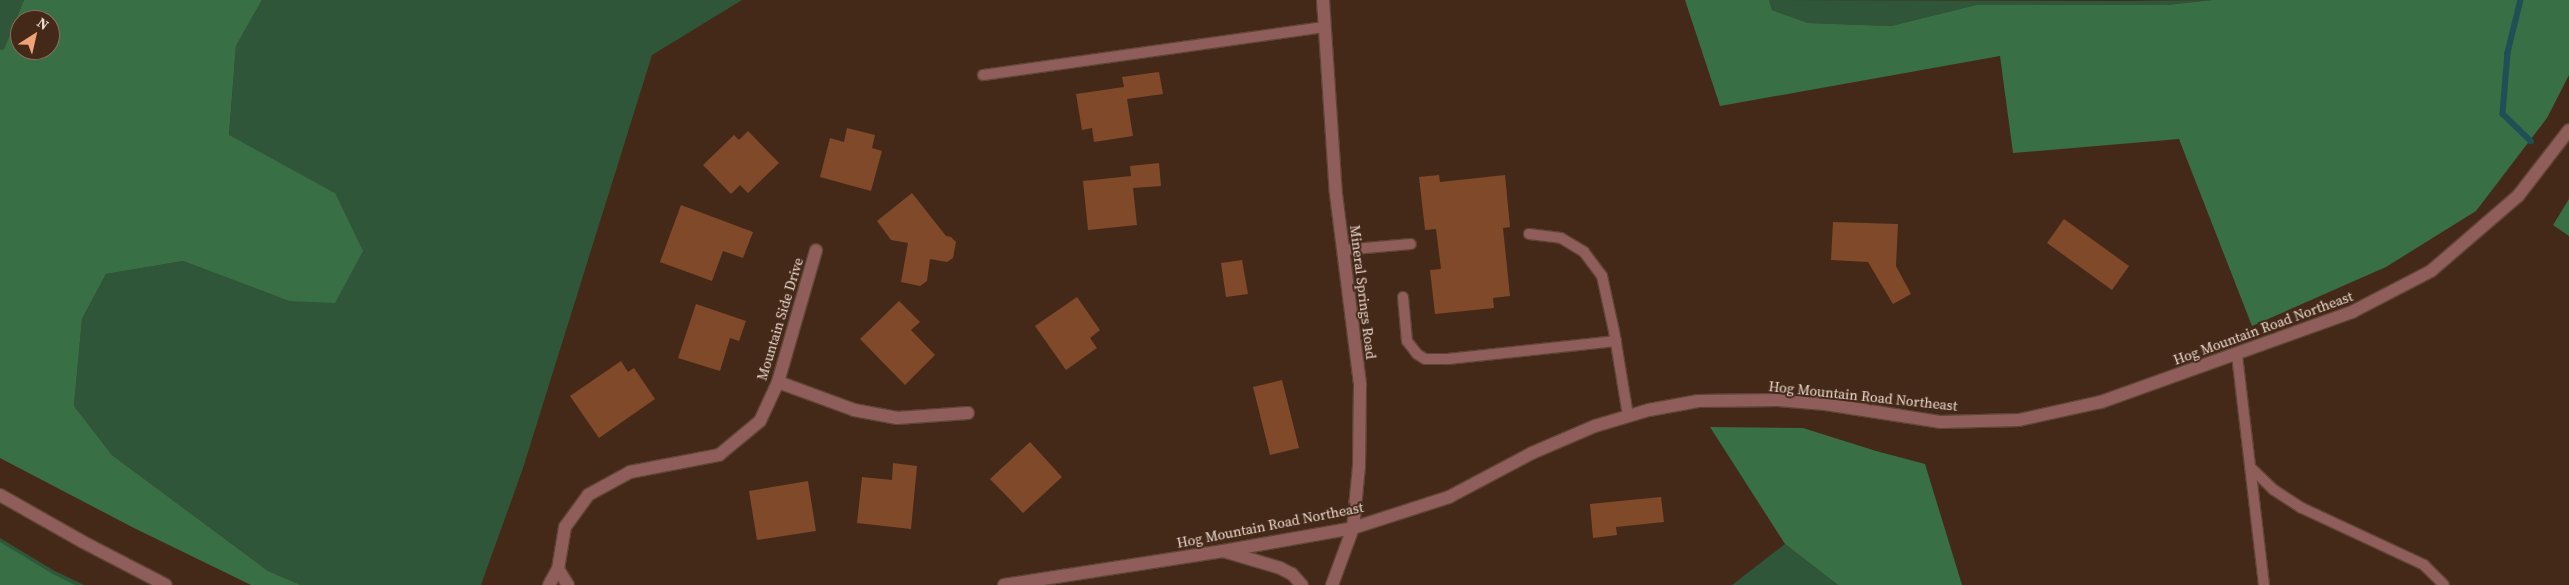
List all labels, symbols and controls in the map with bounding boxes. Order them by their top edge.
north arrow [10,10,60,60]
text: N [33,12,53,35]
street label: Mineral Springs Road [1346,224,1380,360]
street label: Mountain Side Drive [753,256,807,382]
street label: Hog Mountain Road Northeast [2171,288,2355,368]
street label: Hog Mountain Road Northeast [1768,378,1958,414]
street label: Hog Mountain Road Northeast [1175,499,1365,551]

